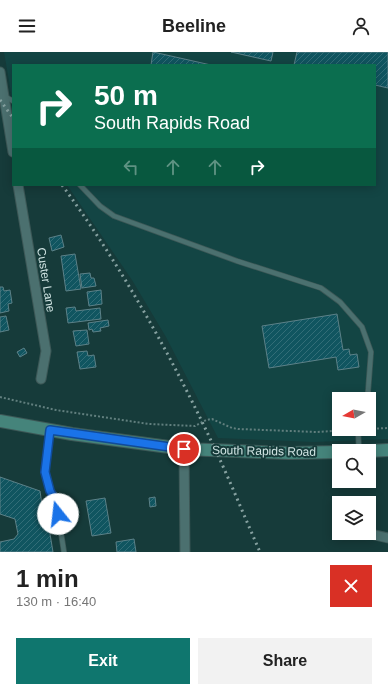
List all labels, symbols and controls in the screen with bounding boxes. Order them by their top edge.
icon: menu [16,15,38,37]
icon: person [350,15,372,37]
text: Beeline [162,16,226,36]
icon: right [28,80,80,132]
text: 50 m [94,80,158,111]
text: South Rapids Road [94,113,250,133]
icon: left [120,156,142,178]
icon: ahead [162,156,184,178]
icon: ahead [204,156,226,178]
icon: right [246,156,268,178]
street label: Custer Lane [34,247,58,314]
north arrow [332,392,376,436]
map controls [332,392,376,540]
pin [167,432,201,466]
icon: arrive [173,438,195,460]
street label: South Rapids Road [212,443,316,459]
button: search [332,444,376,488]
position arrow [37,493,79,535]
button: layers [332,496,376,540]
text: 1 min [16,565,79,592]
button: close [330,565,372,607]
text: 130 m · 16:40 [16,594,96,609]
button: Exit [16,638,190,684]
button: Share [198,638,372,684]

